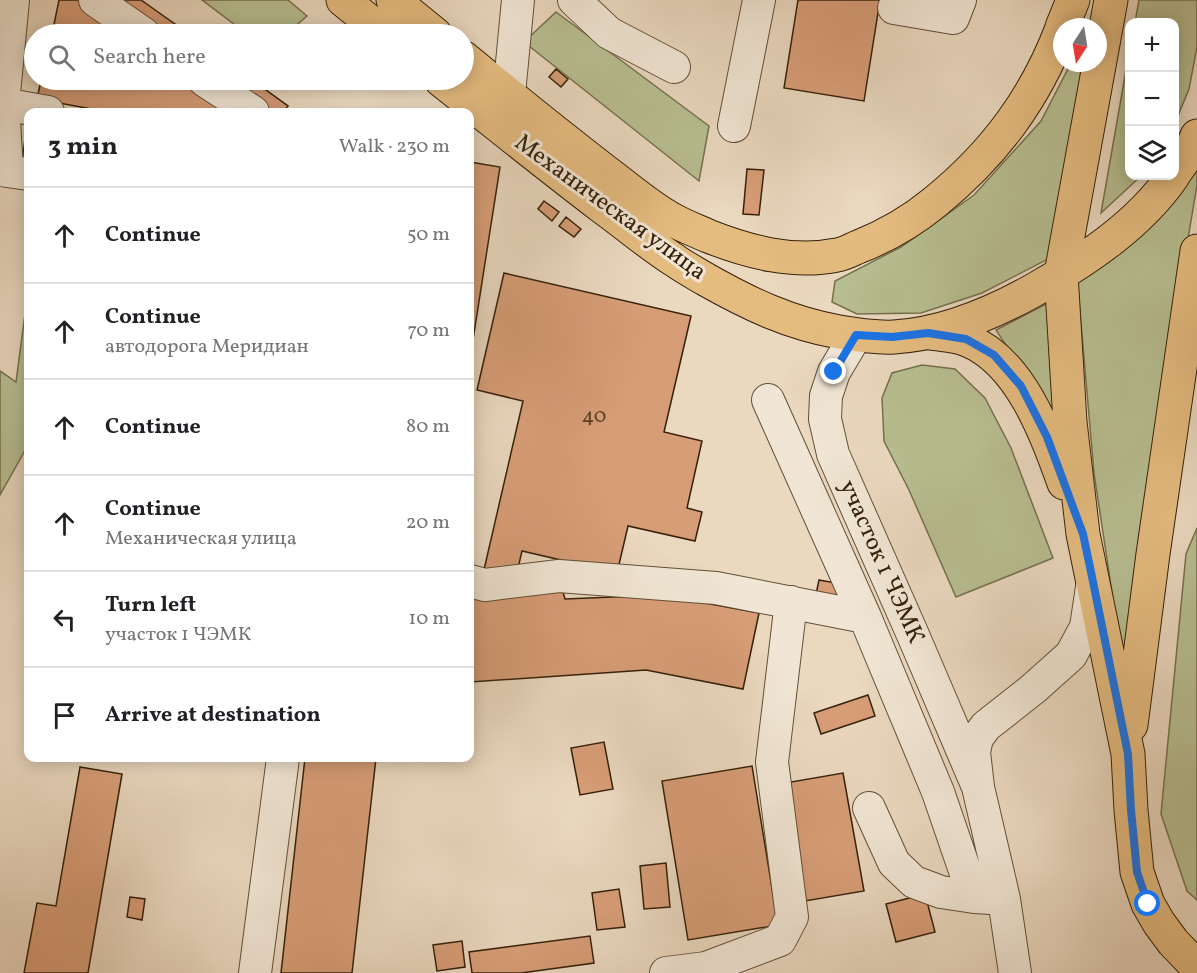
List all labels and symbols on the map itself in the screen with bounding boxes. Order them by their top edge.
north arrow [1053,18,1107,72]
street label: Механическая улица [507,127,713,289]
route end [820,358,846,384]
house number: 40 [582,402,606,431]
street label: участок 1 ЧЭМК [830,475,932,649]
route start [1134,890,1160,916]

